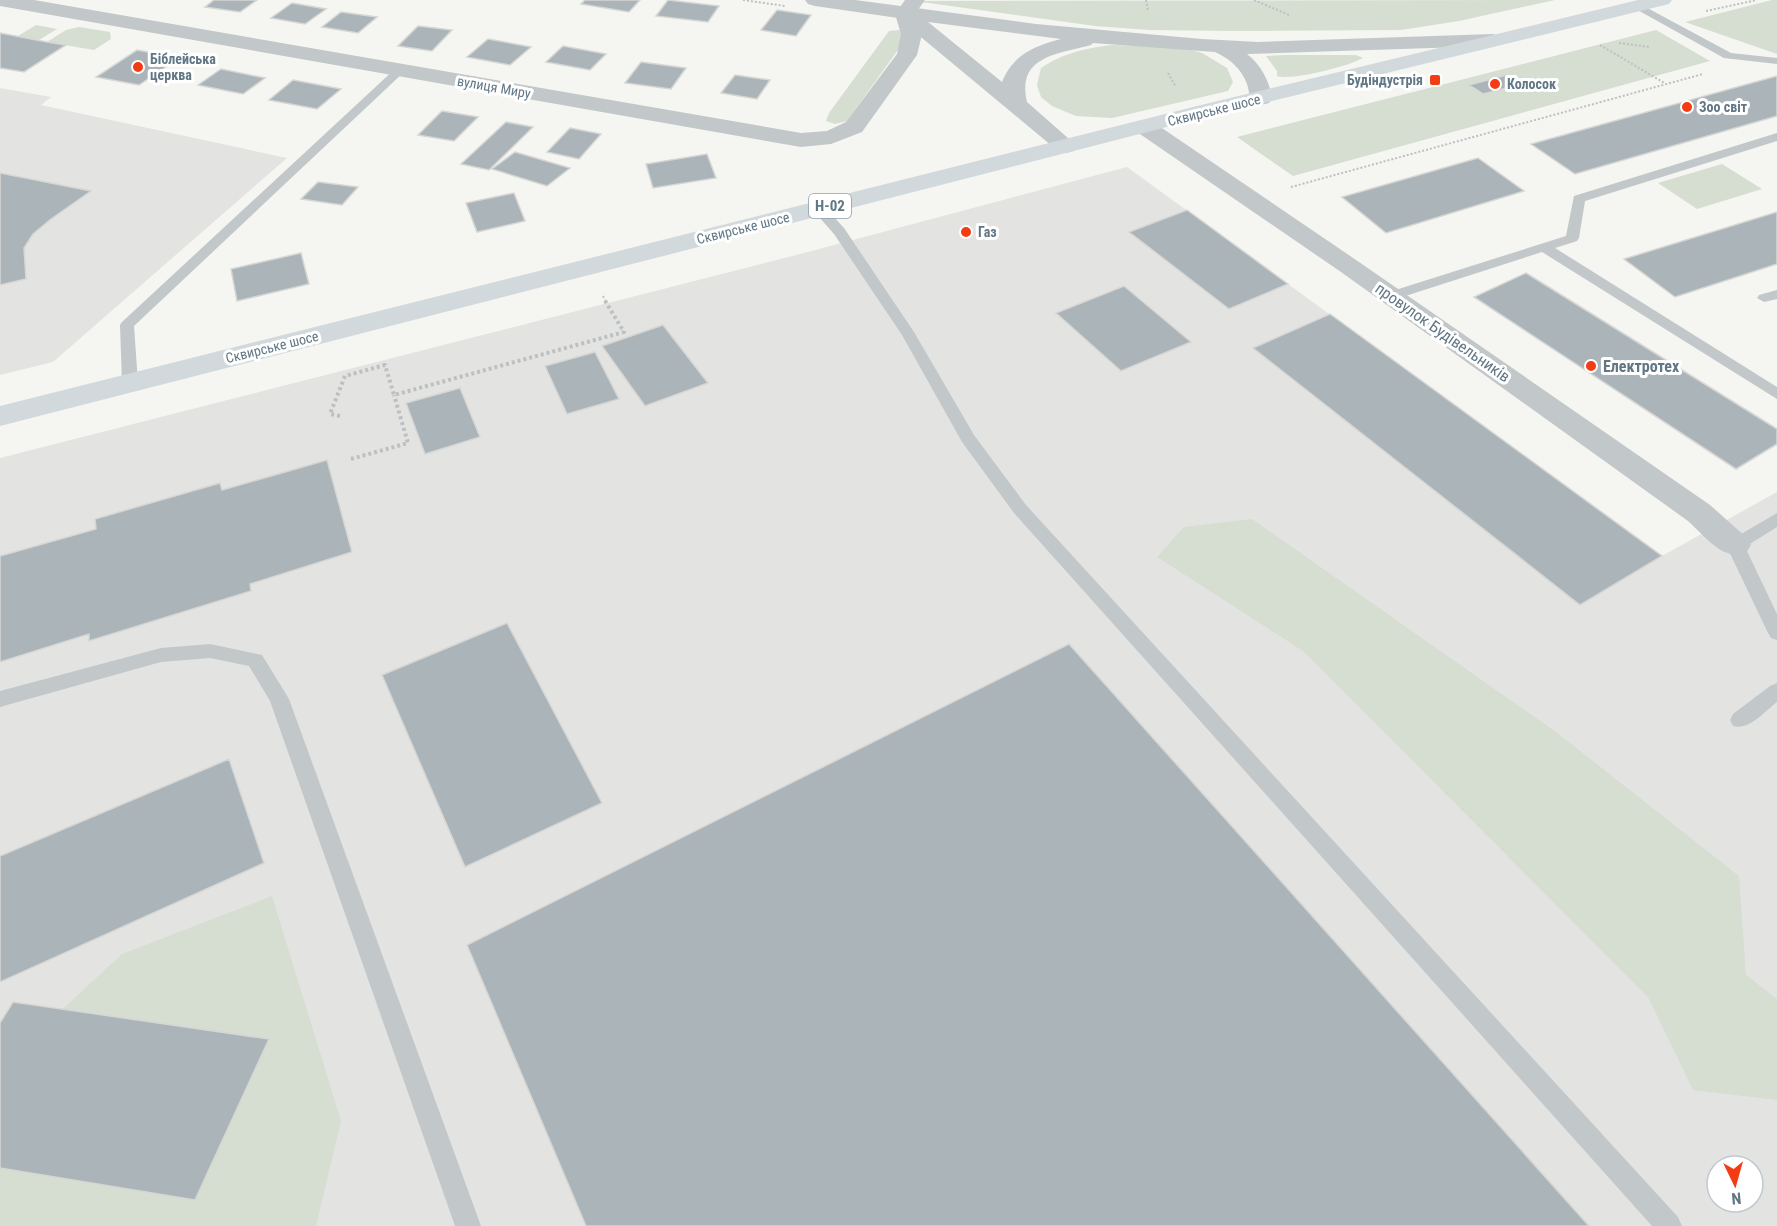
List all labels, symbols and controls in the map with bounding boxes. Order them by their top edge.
place label: Біблейська церква [150,51,216,83]
marker: Біблейська церква [131,60,145,74]
place label: Будіндустрія [1347,72,1423,88]
street label: вулиця Миру [456,73,532,101]
marker: Будіндустрія [1428,73,1442,87]
place label: Колосок [1507,76,1556,92]
marker: Колосок [1488,77,1502,91]
street label: Сквирське шосе [1166,91,1263,129]
place label: Зоо світ [1699,99,1748,115]
marker: Зоо світ [1680,100,1694,114]
road number: Н-02 [809,194,851,218]
street label: Сквирське шосе [695,209,792,247]
place label: Газ [978,224,997,240]
marker: Газ [959,225,973,239]
street label: провулок Будівельників [1372,279,1514,386]
street label: Сквирське шосе [224,328,321,366]
place label: Електротех [1603,357,1680,376]
marker: Електротех [1584,359,1598,373]
north arrow [1705,1154,1765,1214]
text: N [1731,1189,1742,1208]

